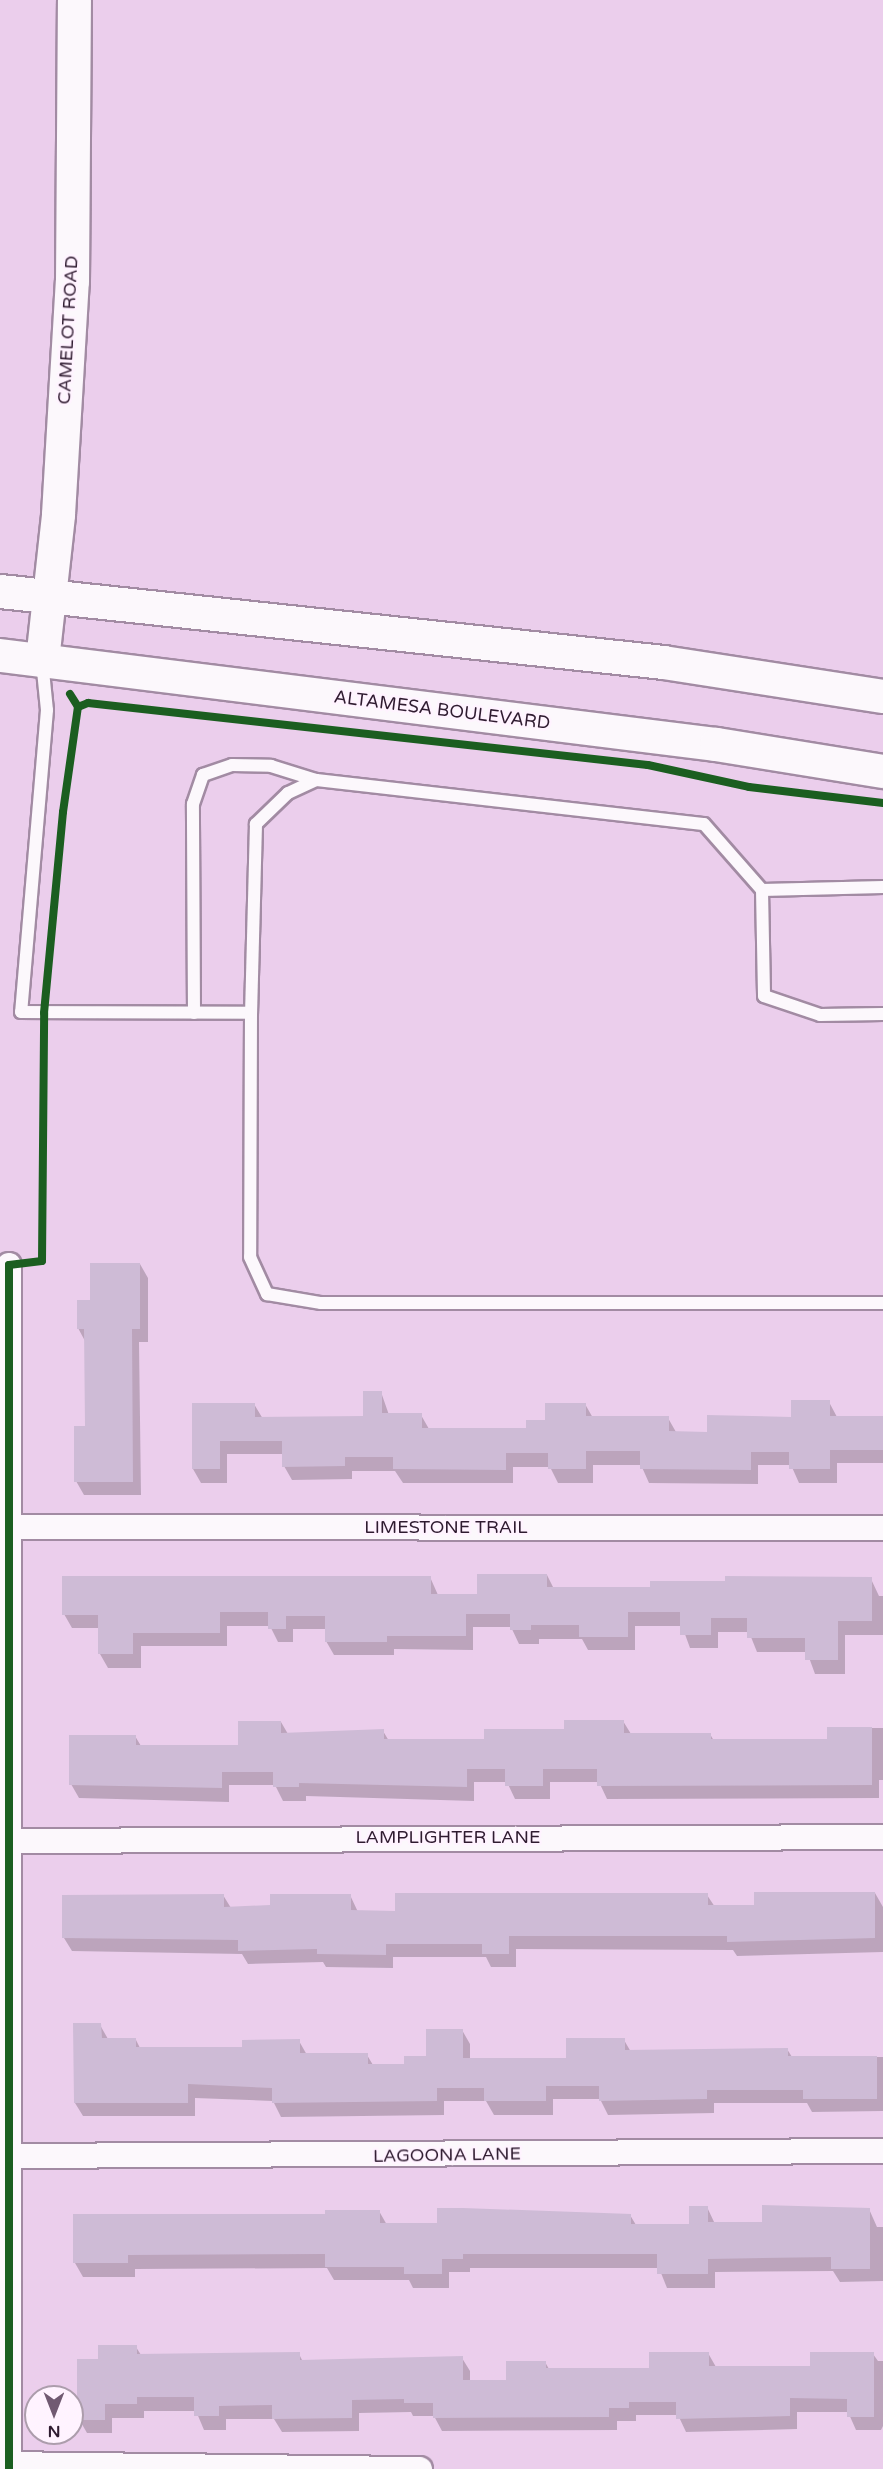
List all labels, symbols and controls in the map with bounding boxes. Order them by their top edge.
street label: CAMELOT ROAD [53,255,83,405]
street label: ALTAMESA BOULEVARD [333,686,551,734]
street label: LIMESTONE TRAIL [364,1516,528,1538]
street label: LAMPLIGHTER LANE [356,1826,540,1848]
street label: LAGOONA LANE [373,2143,521,2167]
north arrow [24,2385,84,2445]
text: N [48,2421,60,2441]

